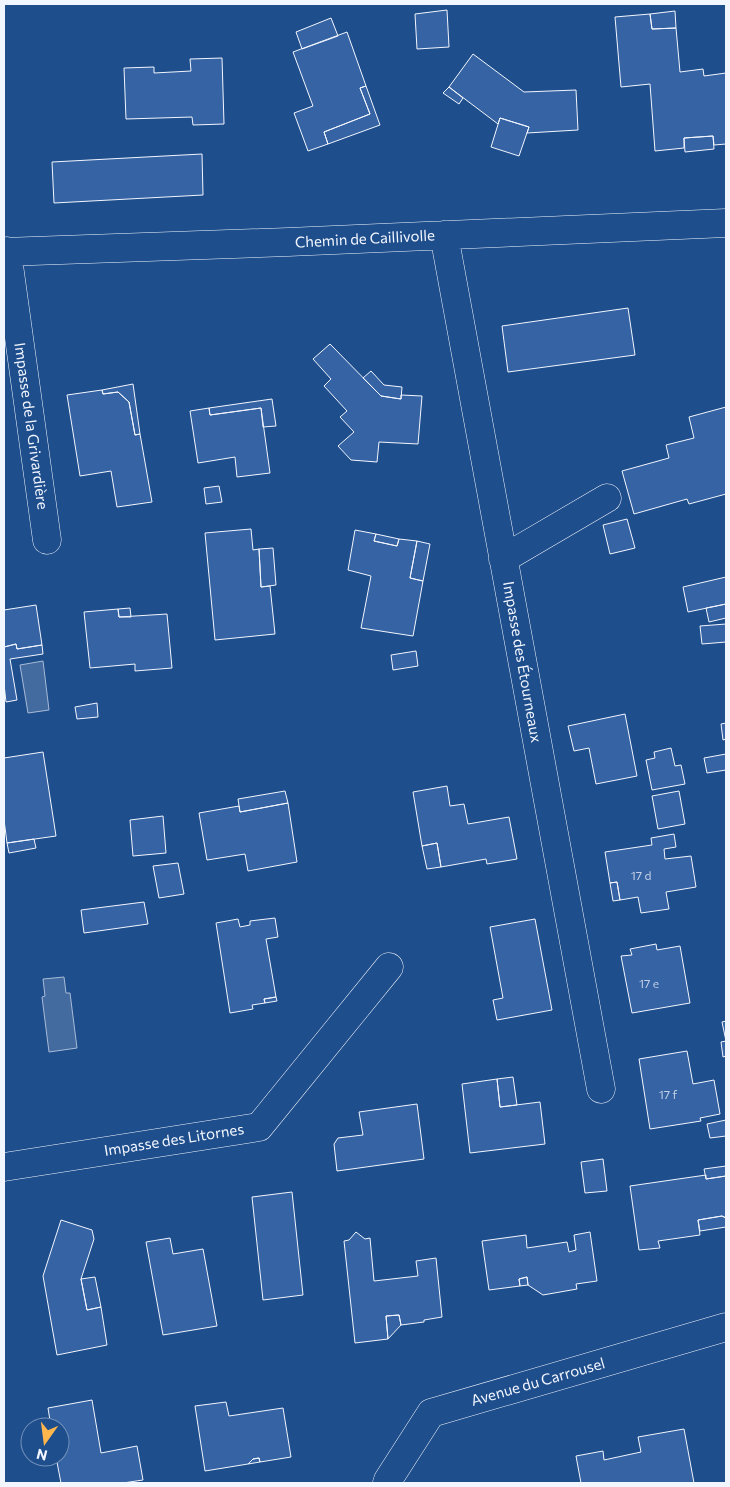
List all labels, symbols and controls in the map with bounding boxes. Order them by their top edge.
street label: Chemin de Caillivolle [295,225,435,251]
street label: Impasse de la Grivardière [11,341,53,511]
street label: Impasse des Étourneaux [500,580,547,744]
house number: 17 d [631,868,651,882]
house number: 17 e [639,976,659,990]
house number: 17 f [659,1087,678,1101]
street label: Impasse des Litornes [103,1119,245,1159]
street label: Avenue du Carrousel [469,1353,607,1409]
north arrow [20,1417,70,1467]
text: N [35,1446,49,1465]

